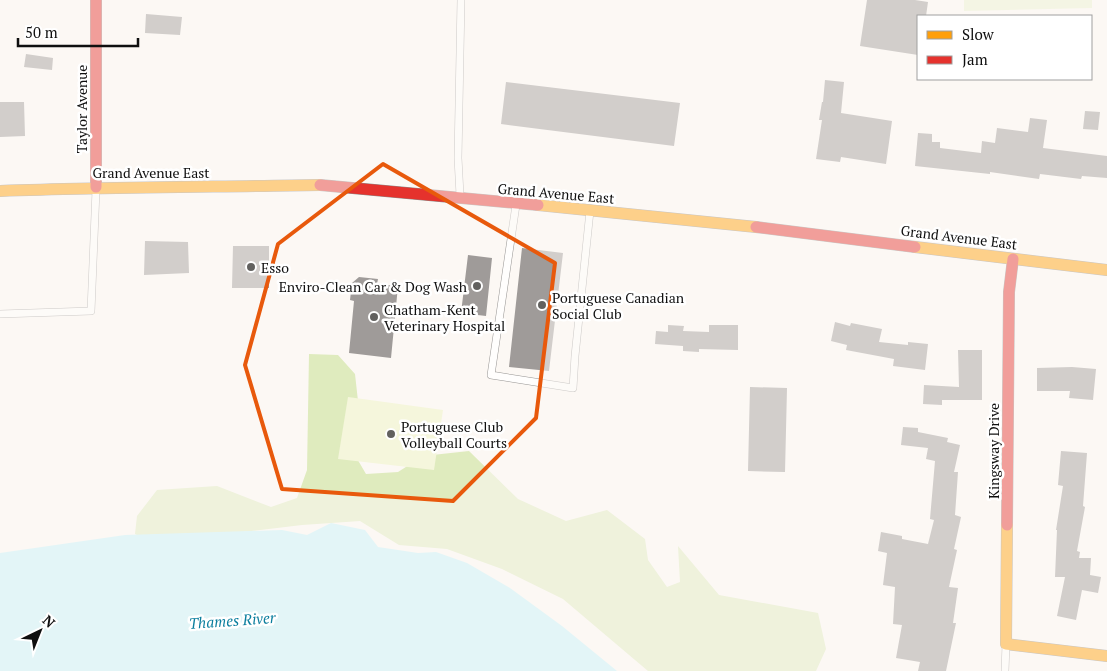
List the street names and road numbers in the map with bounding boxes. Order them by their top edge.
street label: Taylor Avenue [72,65,91,153]
street label: Grand Avenue East [92,163,210,182]
street label: Grand Avenue East [497,178,616,208]
street label: Grand Avenue East [900,220,1019,254]
street label: Kingsway Drive [984,403,1003,499]

